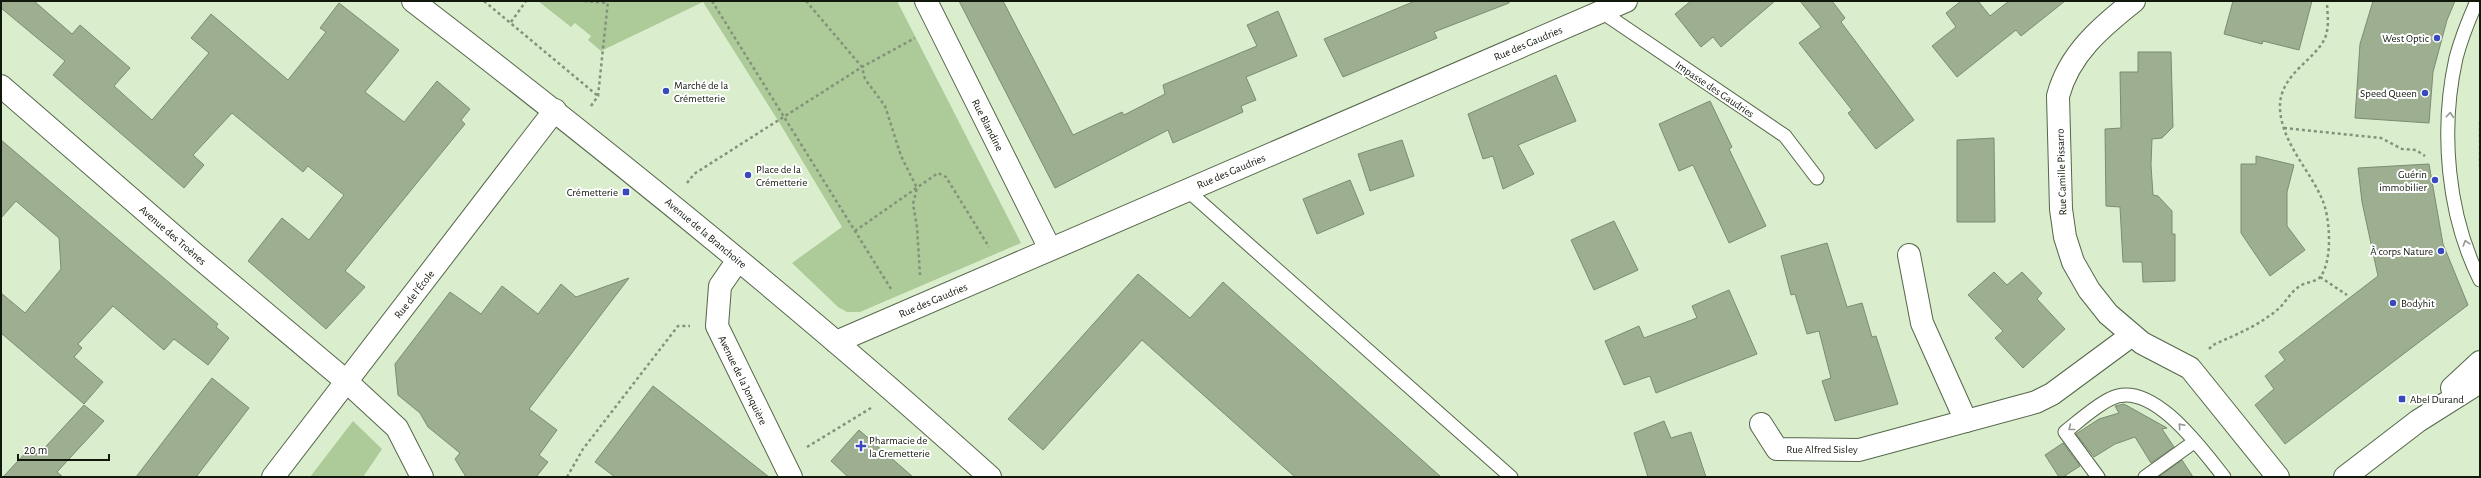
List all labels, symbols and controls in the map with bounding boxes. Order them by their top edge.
street label: Rue des Gaudries [1492,24,1564,63]
place label: West Optic [2382,33,2430,44]
marker: West Optic [2432,33,2442,43]
street label: Impasse des Gaudries [1673,59,1756,120]
place label: Marché de la Crémetterie [674,80,728,104]
marker: Marché de la Crémetterie [661,86,671,96]
place label: Speed Queen [2360,88,2417,99]
marker: Speed Queen [2420,88,2430,98]
street label: Rue Blandine [970,97,1005,153]
one-way arrow [2445,112,2454,118]
street label: Rue Camille Pissarro [2054,128,2069,216]
street label: Rue des Gaudries [1195,152,1267,191]
place label: Place de la Crémetterie [756,164,807,188]
place label: Guérin immobilier [2379,169,2427,193]
marker: Place de la Crémetterie [743,170,753,180]
marker: Guérin immobilier [2430,175,2440,185]
place label: Crémetterie [567,187,618,198]
marker: Crémetterie [621,187,631,197]
street label: Avenue de la Branchoire [663,196,749,271]
street label: Avenue des Troènes [137,204,208,267]
one-way arrow [2462,240,2471,247]
place label: À corps Nature [2370,245,2433,257]
marker: À corps Nature [2436,246,2446,256]
street label: Rue de l'École [391,267,437,321]
street label: Rue des Gaudries [897,281,969,320]
marker: Bodyhit [2388,298,2398,308]
place label: Bodyhit [2401,298,2435,309]
street label: Avenue de la Jonquière [716,334,769,427]
marker: Abel Durand [2397,394,2407,404]
place label: Abel Durand [2410,394,2464,405]
one-way arrow [2068,423,2075,430]
one-way arrow [2178,423,2185,431]
place label: Pharmacie de la Cremetterie [869,435,930,459]
scale bar [18,436,109,462]
marker: Pharmacie de la Cremetterie [856,441,866,451]
text: 20 m [24,444,47,456]
street label: Rue Alfred Sisley [1786,444,1858,455]

